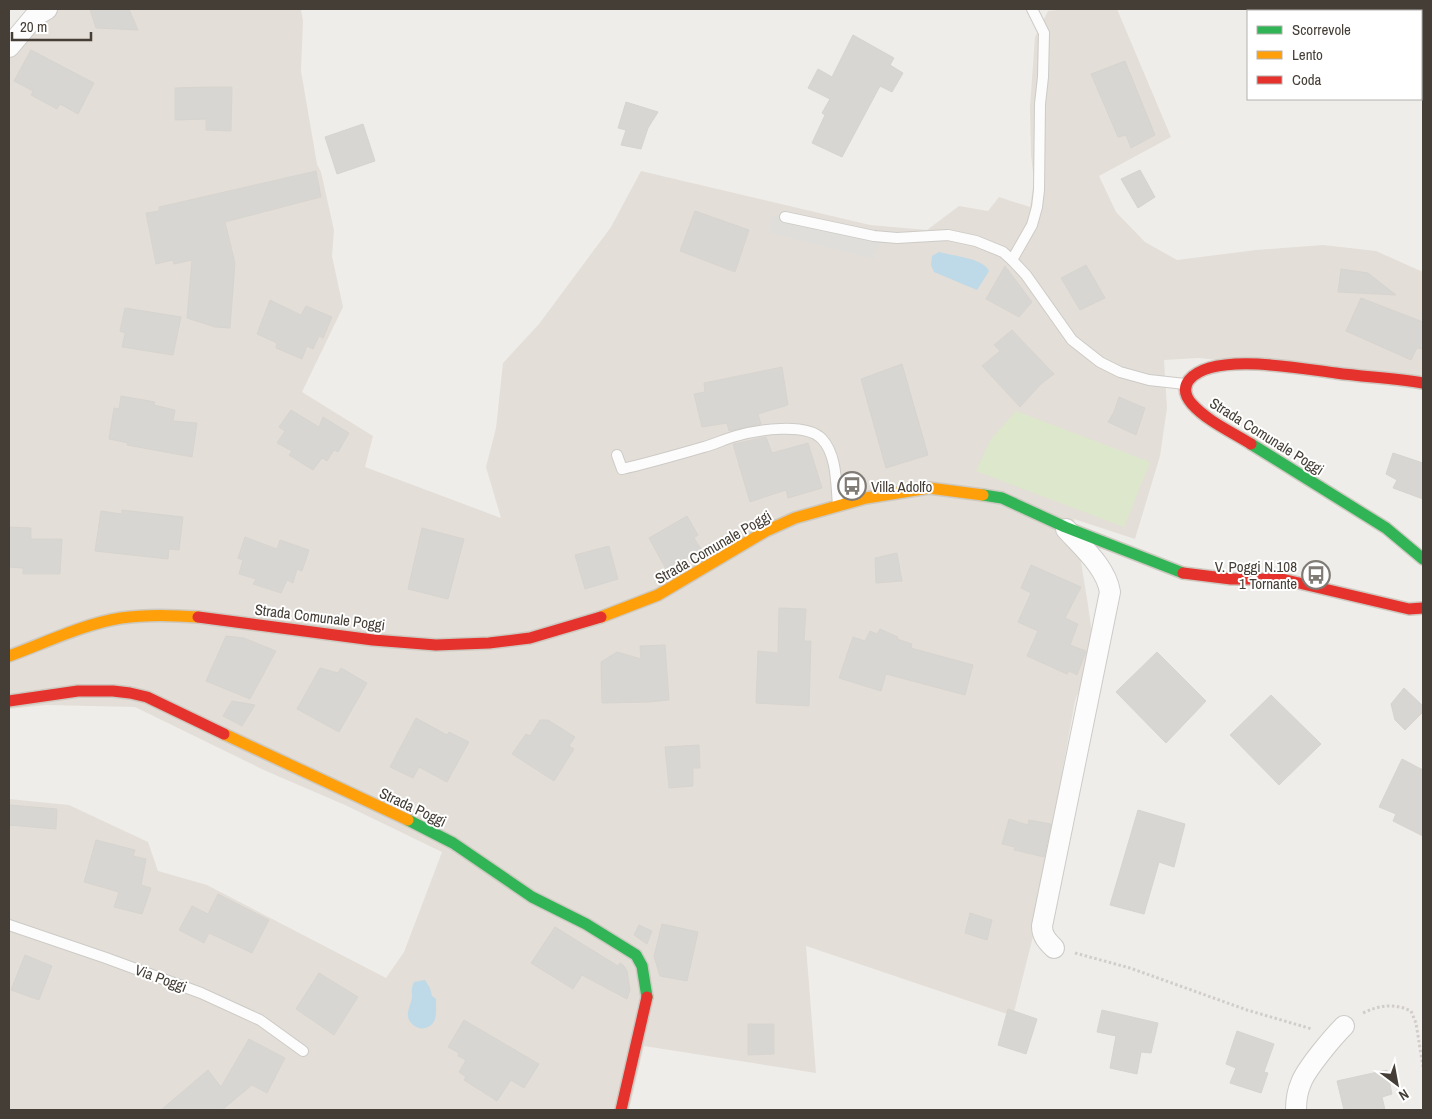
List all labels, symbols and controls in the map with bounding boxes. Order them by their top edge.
scale bar [12,10,91,42]
legend [1247,10,1422,100]
text: 20 m [20,16,47,37]
text: Scorrevole [1292,19,1351,40]
text: Lento [1292,44,1323,65]
text: Coda [1292,69,1322,90]
street label: Strada Comunale Poggi [1206,392,1328,480]
bus stop icon: Villa Adolfo [837,471,867,501]
place label: Villa Adolfo [871,476,932,497]
street label: Strada Comunale Poggi [651,505,775,589]
place label: V. Poggi N.108 1 Tornante [1215,556,1297,594]
bus stop icon: V. Poggi N.108 1 Tornante [1301,560,1331,590]
street label: Strada Comunale Poggi [254,599,386,635]
street label: Strada Poggi [376,782,450,832]
street label: Via Poggi [132,959,190,997]
north arrow [1372,1059,1422,1109]
text: N [1396,1085,1412,1105]

